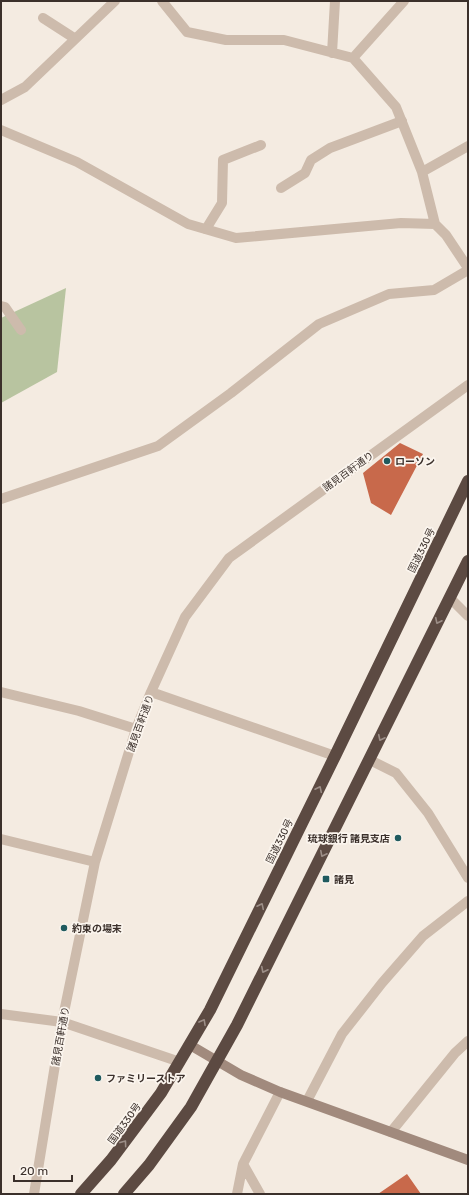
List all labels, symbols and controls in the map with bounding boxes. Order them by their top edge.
street label: 諸見百軒通り [321,449,376,494]
marker: ローソン [382,456,392,466]
place label: ローソン [395,456,435,468]
street label: 国道330号 [406,526,438,575]
one-way arrow [435,617,443,625]
street label: 諸見百軒通り [125,693,157,754]
one-way arrow [378,734,386,741]
one-way arrow [314,786,322,794]
street label: 国道330号 [264,817,296,866]
place label: 琉球銀行 諸見支店 [307,833,390,845]
marker: 琉球銀行 諸見支店 [393,833,403,843]
one-way arrow [320,850,328,858]
marker: 諸見 [321,874,331,884]
place label: 諸見 [334,874,354,886]
one-way arrow [256,903,264,910]
marker: 約束の場末 [59,923,69,933]
place label: 約束の場末 [72,923,122,935]
one-way arrow [261,966,269,974]
street label: 諸見百軒通り [50,1006,72,1067]
one-way arrow [198,1019,205,1026]
marker: ファミリーストア [93,1073,103,1083]
place label: ファミリーストア [106,1073,186,1085]
street label: 国道330号 [106,1100,144,1147]
one-way arrow [120,1140,127,1147]
scale bar [14,1157,72,1183]
text: 20 m [20,1164,48,1178]

